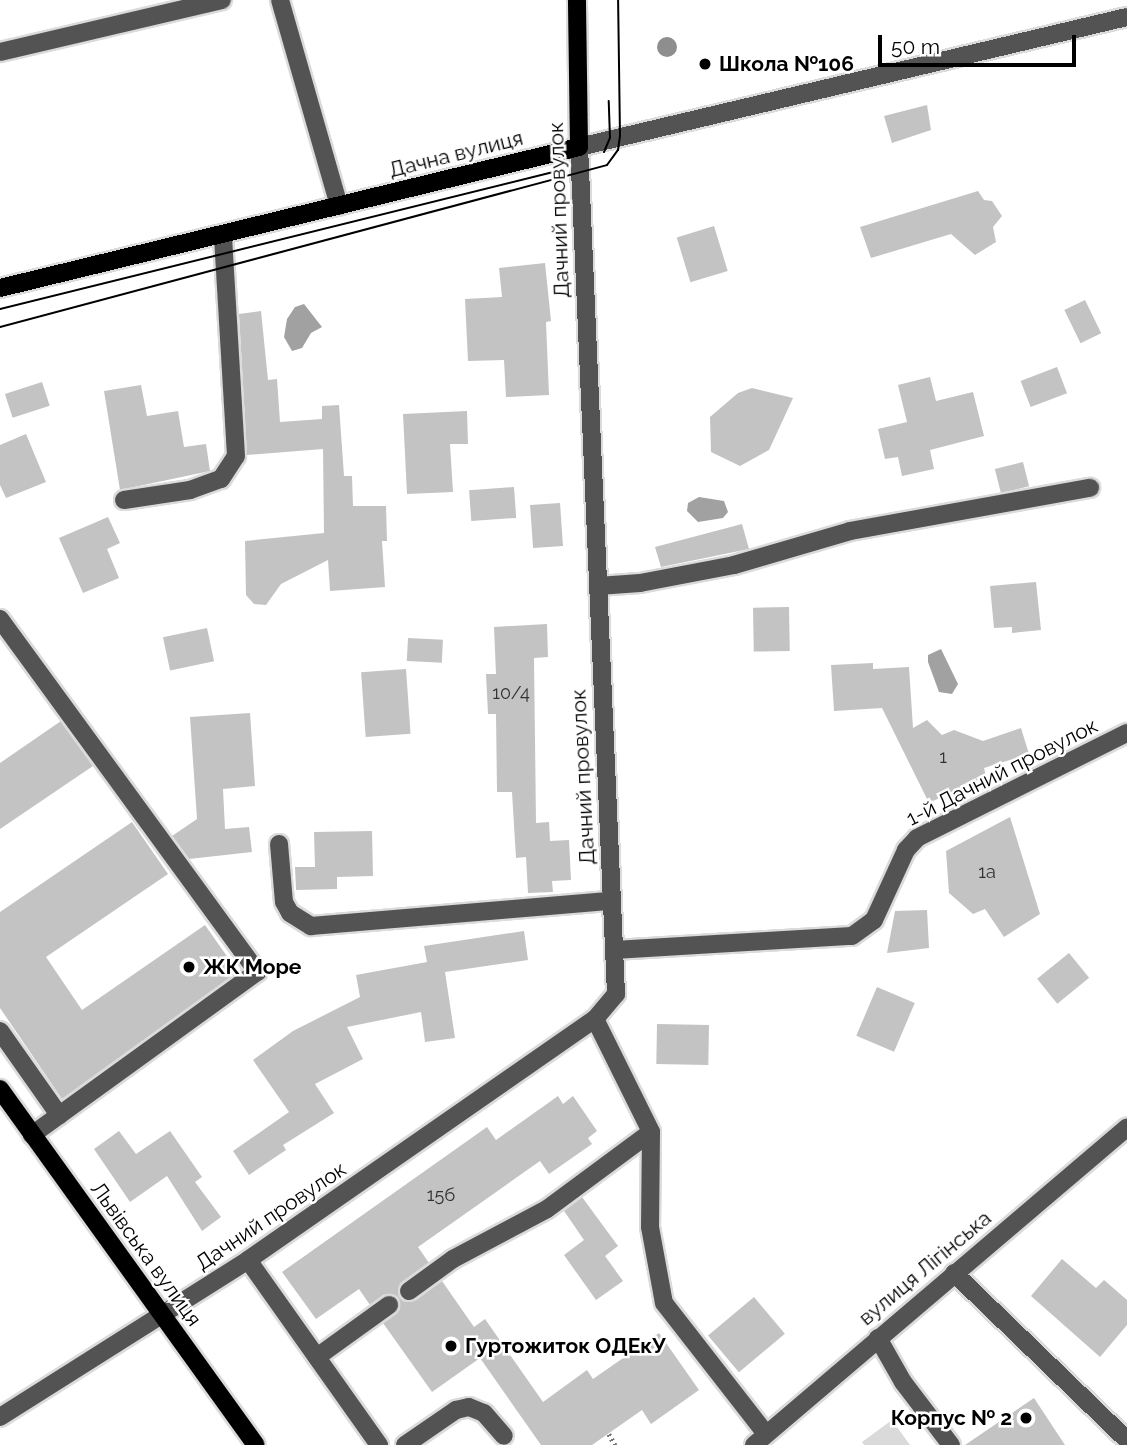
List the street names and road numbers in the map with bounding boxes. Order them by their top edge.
street label: Дачний провулок [543,122,575,298]
street label: Дачна вулиця [386,125,526,183]
street label: Дачний провулок [566,689,600,865]
street label: 1-й Дачний провулок [902,713,1102,831]
street label: Дачний провулок [191,1156,351,1276]
street label: Львівська вулиця [85,1177,207,1331]
street label: вулиця Лігінська [854,1205,996,1331]

